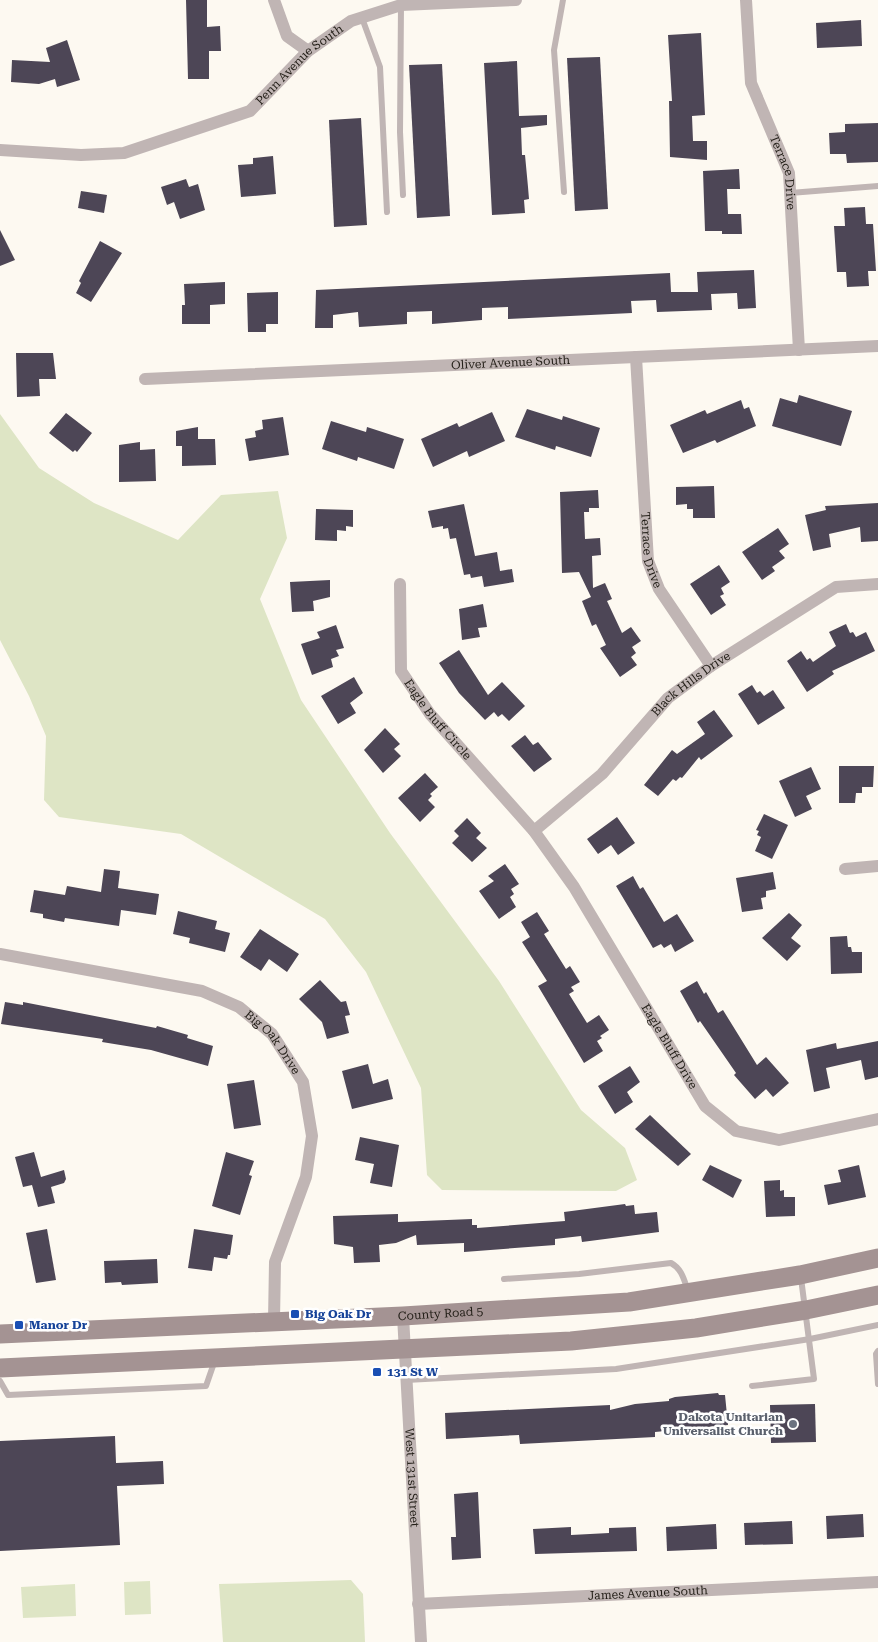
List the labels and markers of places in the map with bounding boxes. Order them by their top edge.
place label: Big Oak Dr [305,1307,372,1321]
marker: Big Oak Dr [289,1308,301,1320]
place label: Manor Dr [29,1318,88,1332]
marker: Manor Dr [13,1319,25,1331]
place label: 131 St W [387,1365,439,1379]
marker: 131 St W [371,1366,383,1378]
place label: Dakota Unitarian Universalist Church [663,1410,783,1438]
marker: Dakota Unitarian Universalist Church [787,1418,799,1430]

